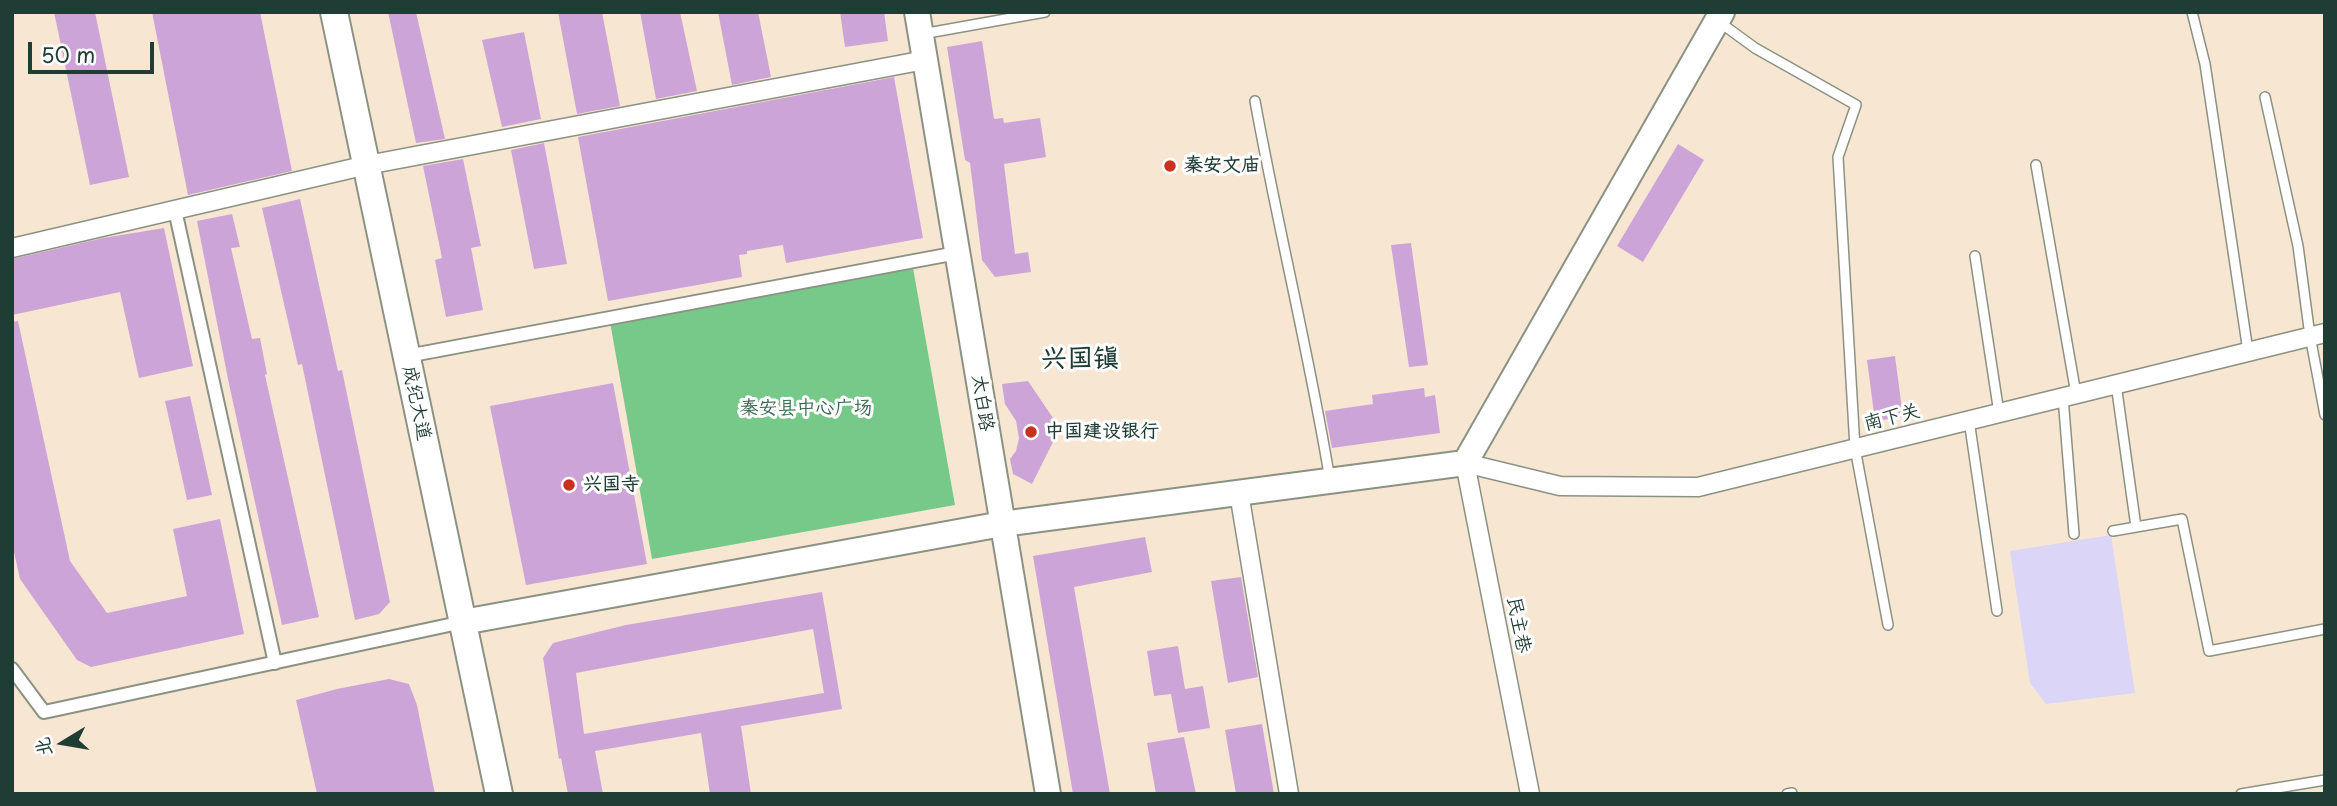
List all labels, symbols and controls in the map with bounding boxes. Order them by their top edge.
scale bar [32,28,158,72]
text: 50 m [41,38,95,70]
place label: 秦安文庙 [1184,155,1260,177]
marker: 秦安文庙 [1162,158,1178,174]
district label: 兴国镇 [1041,344,1119,376]
street label: 成纪大道 [397,363,435,443]
street label: 太白路 [966,373,998,433]
park label: 秦安县中心广场 [740,398,872,420]
street label: 南下关 [1862,400,1922,436]
place label: 中国建设银行 [1045,421,1159,443]
marker: 中国建设银行 [1023,424,1039,440]
place label: 兴国寺 [583,474,640,496]
marker: 兴国寺 [561,477,577,493]
street label: 民主巷 [1501,595,1535,655]
north arrow [28,708,98,778]
text: 北 [27,735,58,759]

